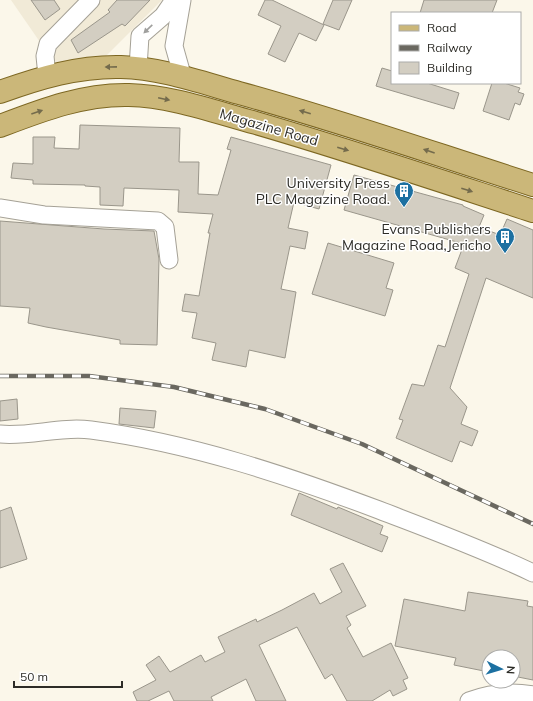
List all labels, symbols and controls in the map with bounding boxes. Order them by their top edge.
legend [391,12,521,84]
text: Road [427,20,456,35]
one-way arrow [143,24,153,34]
text: Railway [427,40,473,55]
text: Building [427,60,472,75]
one-way arrow [104,64,117,70]
one-way arrow [158,97,170,103]
street label: Magazine Road [218,104,320,150]
one-way arrow [31,109,43,115]
one-way arrow [299,109,311,115]
one-way arrow [337,146,349,152]
one-way arrow [423,148,435,154]
place label: University Press PLC Magazine Road. [256,174,390,208]
building icon: University Press PLC Magazine Road. [393,180,415,208]
one-way arrow [461,187,473,193]
place label: Evans Publishers Magazine Road,Jericho [342,220,491,254]
building icon: Evans Publishers Magazine Road,Jericho [494,226,516,254]
north arrow [481,649,521,689]
scale bar [14,663,122,689]
text: N [504,665,518,675]
text: 50 m [20,669,48,684]

